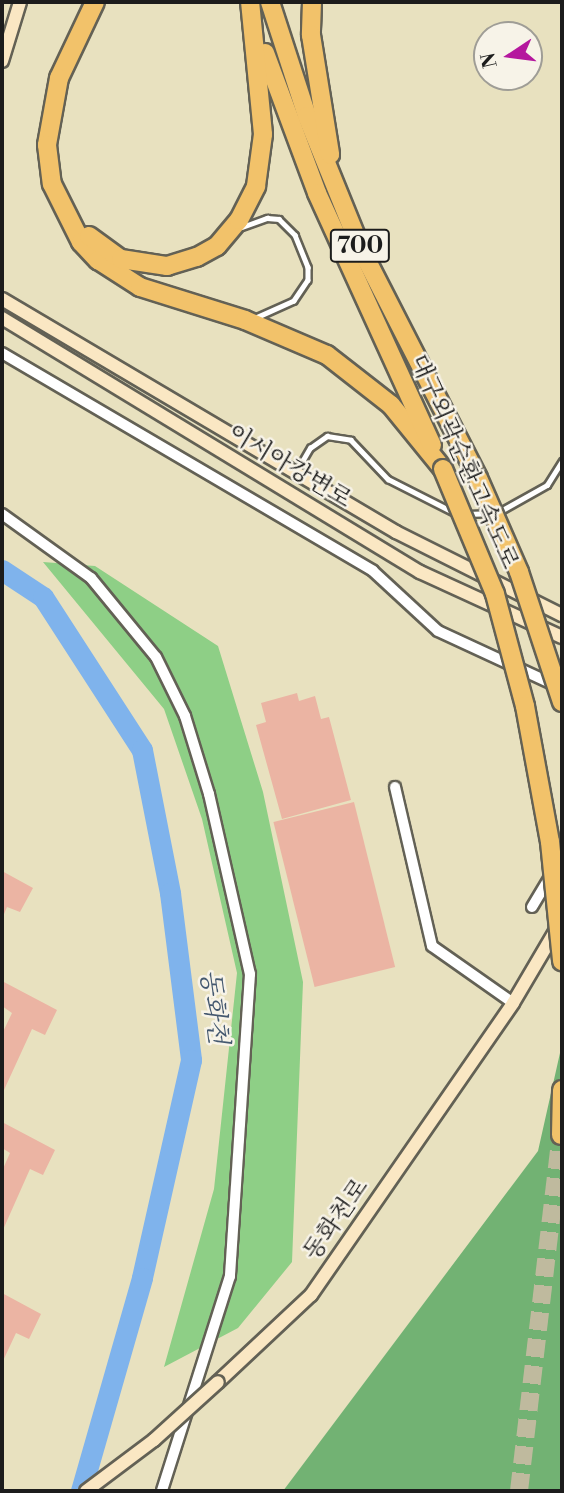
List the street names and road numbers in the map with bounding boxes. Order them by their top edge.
road number: 700 [328,227,392,266]
street label: 대구외곽순환고속도로 [403,350,523,574]
street label: 이시아강변로 [222,419,356,515]
street label: 동화천로 [299,1174,375,1266]

